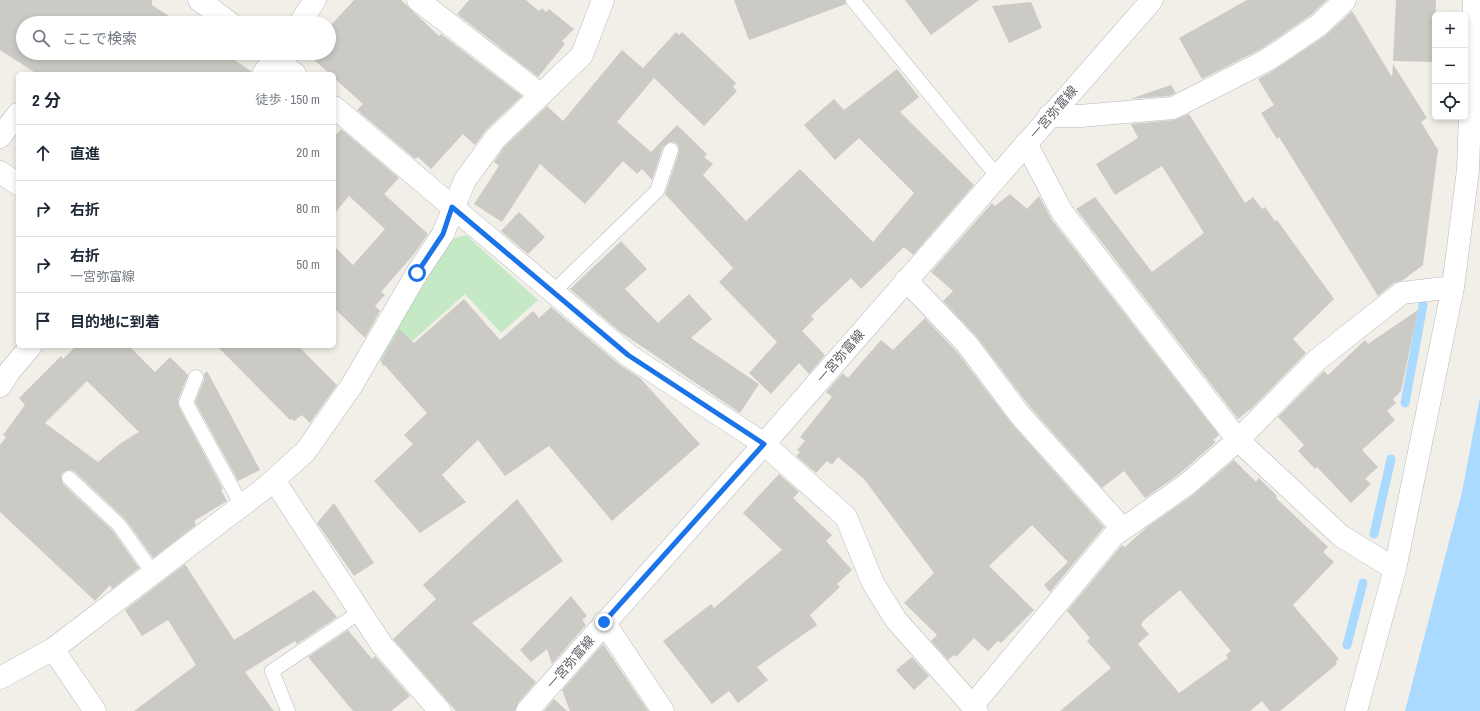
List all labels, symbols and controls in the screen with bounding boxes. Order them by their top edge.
map controls [1432,12,1468,120]
button: + [1432,12,1468,48]
search box [16,16,336,60]
icon: search [30,27,52,49]
text: ここで検索 [62,28,137,49]
button: − [1432,48,1468,84]
street label: 一宮弥富線 [1026,82,1081,142]
button: locate [1432,84,1468,120]
text: 2 分 [32,88,61,111]
text: 徒歩 · 150 m [255,91,320,108]
icon: ahead [32,142,54,164]
text: 直進 [70,143,100,164]
text: 20 m [296,144,320,161]
icon: right [32,198,54,220]
text: 右折 [70,199,100,220]
text: 80 m [296,200,320,217]
text: 右折 [70,245,100,266]
icon: right [32,254,54,276]
text: 50 m [296,256,320,273]
route start [408,264,426,282]
text: 一宮弥富線 [70,268,135,285]
icon: arrive [32,310,54,332]
text: 目的地に到着 [70,311,160,332]
street label: 一宮弥富線 [813,326,868,386]
route end [595,613,613,631]
street label: 一宮弥富線 [543,632,598,692]

